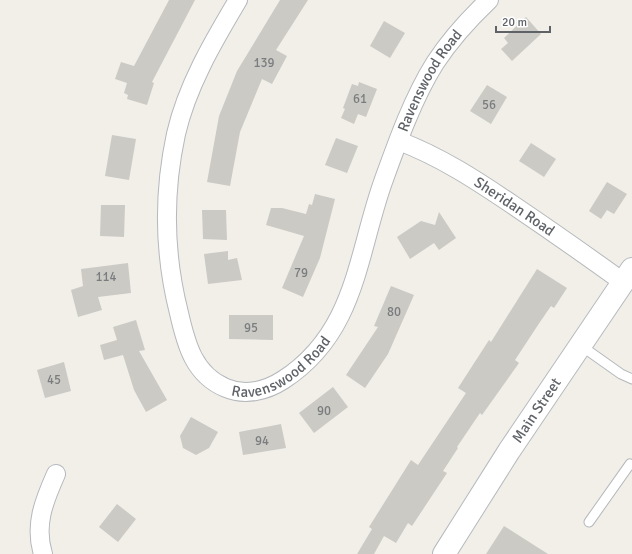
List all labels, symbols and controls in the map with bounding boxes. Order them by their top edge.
scale bar [496,8,550,34]
text: 20 m [502,15,527,30]
street label: Ravenswood Road [394,26,466,134]
house number: 139 [253,55,275,71]
house number: 61 [353,91,367,107]
house number: 56 [482,97,496,113]
street label: Sheridan Road [471,173,558,240]
house number: 79 [294,265,308,281]
house number: 114 [95,269,117,285]
house number: 80 [387,304,401,320]
house number: 95 [244,320,258,336]
street label: Ravenswood Road [230,333,334,401]
house number: 45 [47,372,61,388]
street label: Main Street [508,374,565,446]
house number: 90 [317,403,331,419]
house number: 94 [255,433,269,449]

